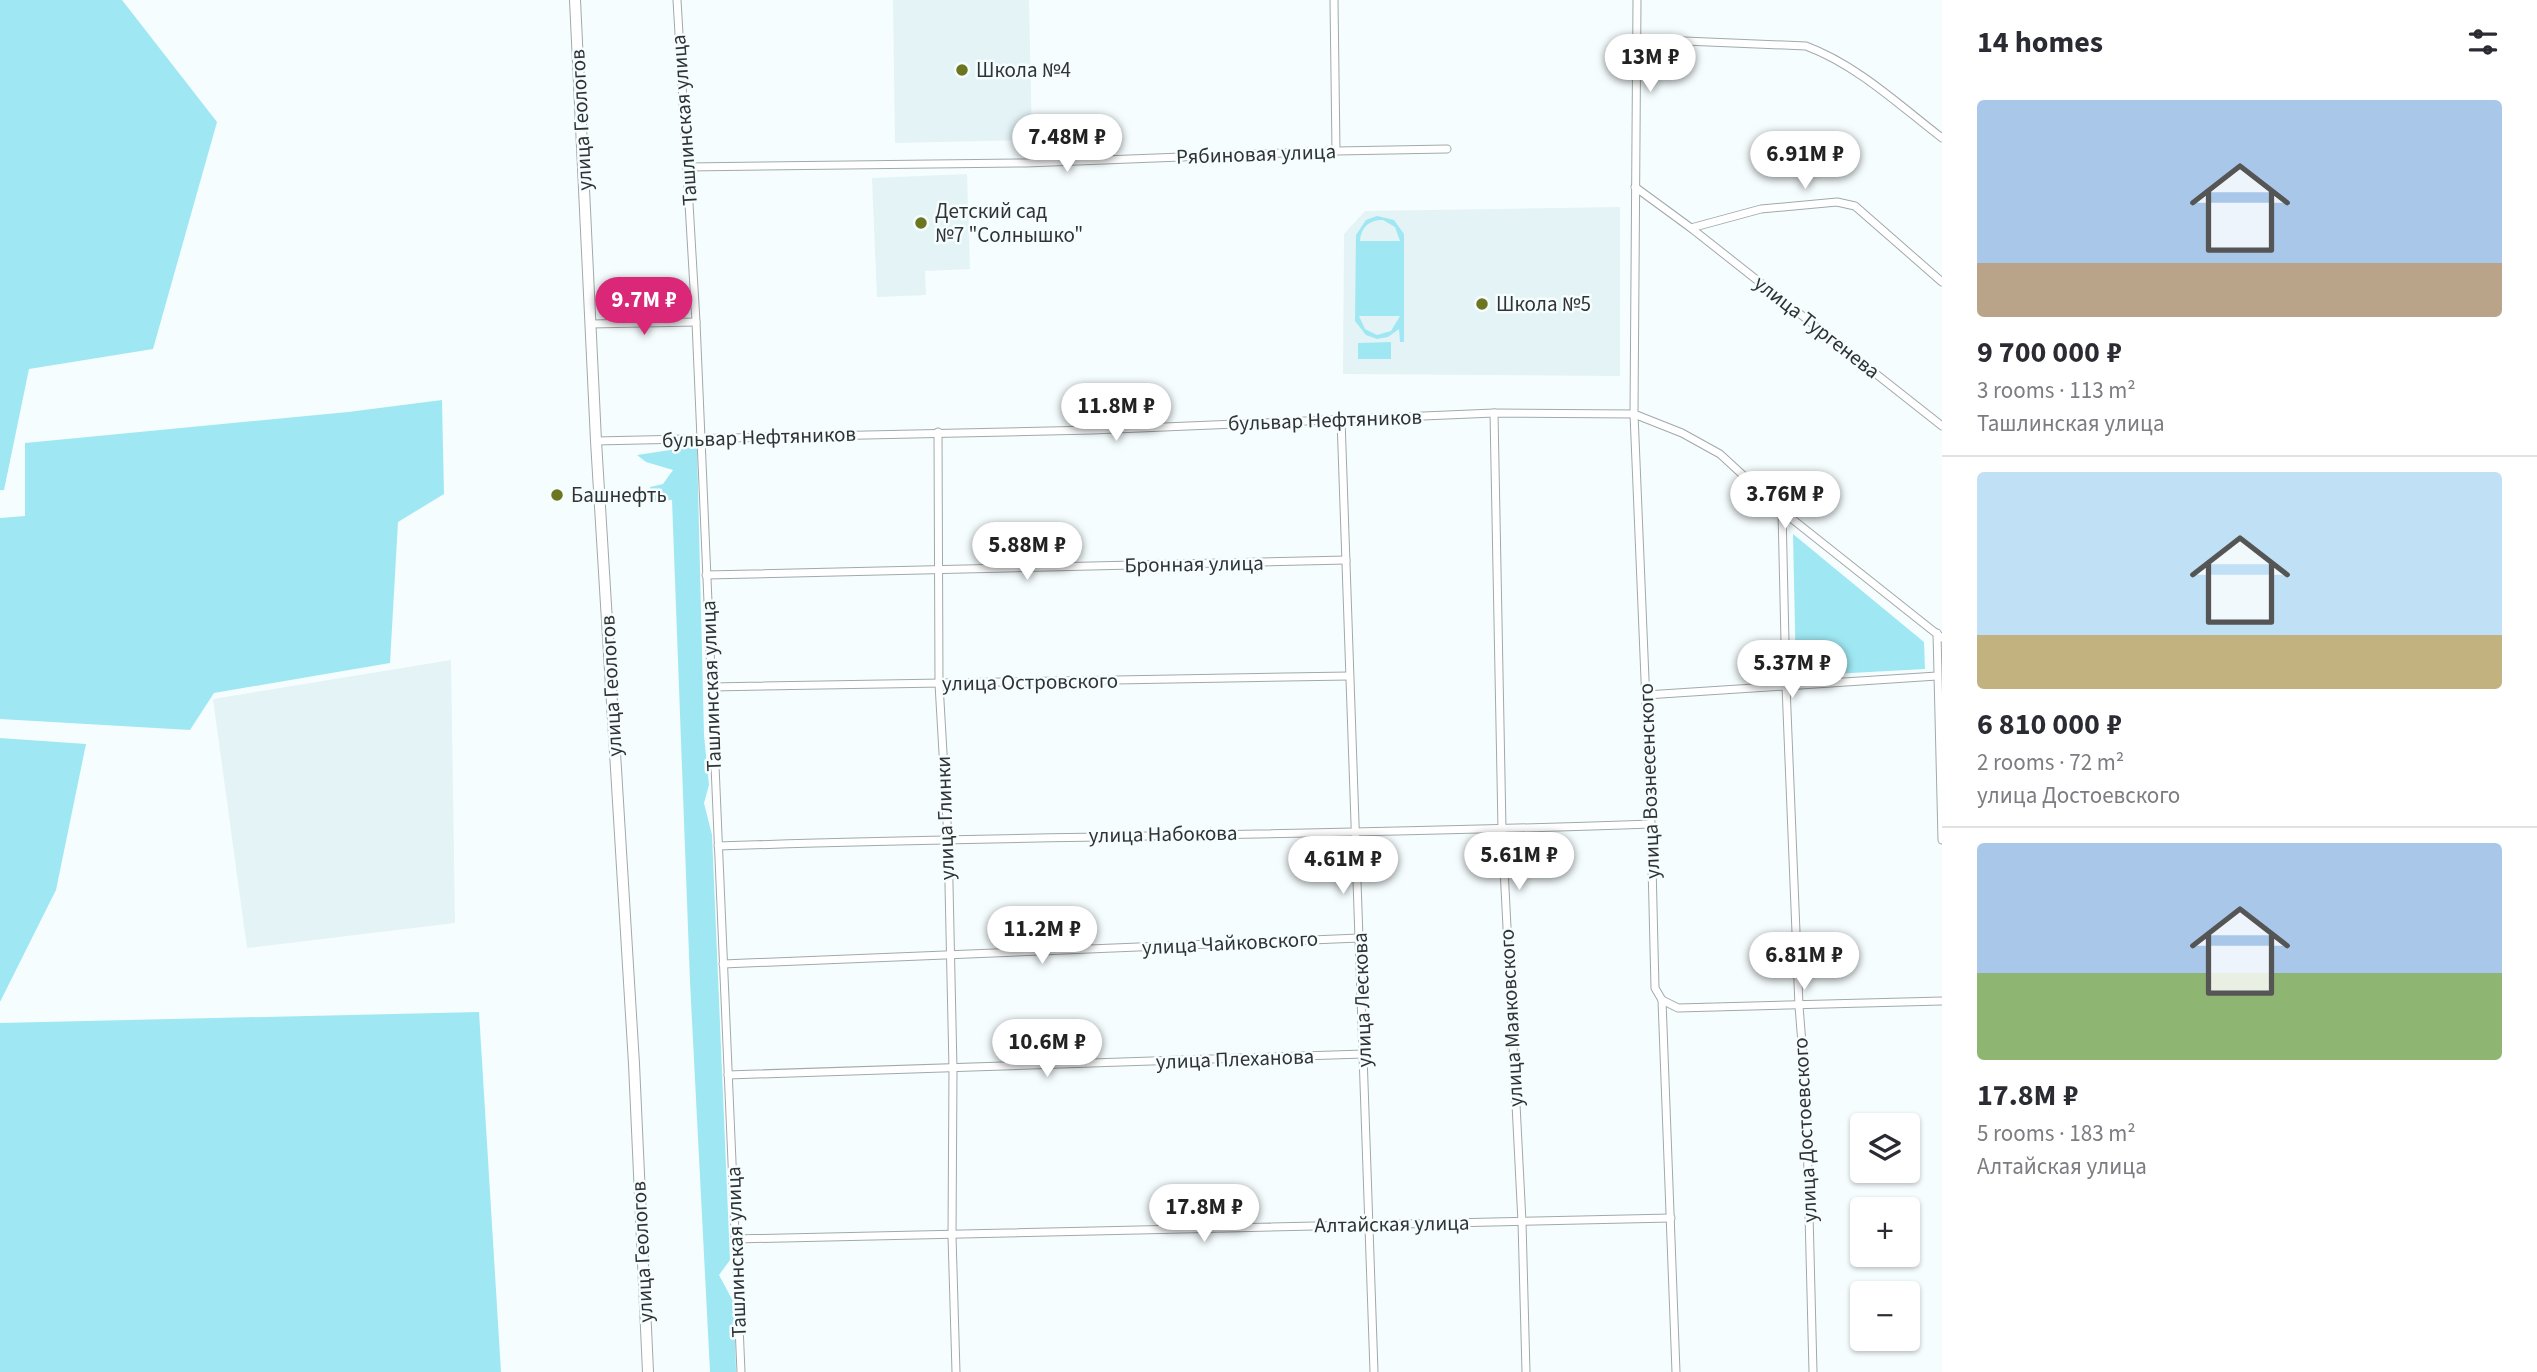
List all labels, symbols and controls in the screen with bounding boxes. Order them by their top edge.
text: 14 homes [1977,21,2103,64]
icon: filters [2464,23,2502,61]
street label: Ташлинская улица [663,34,705,206]
pin: 13M ₽ [1601,34,1699,94]
text: 13M ₽ [1621,40,1679,73]
street label: улица Геологов [562,48,600,192]
place label: Школа №4 [976,55,1071,85]
marker: Школа №4 [954,62,970,78]
pin: 7.48M ₽ [1002,114,1132,174]
text: 7.48M ₽ [1028,120,1106,153]
pin: 6.91M ₽ [1740,132,1870,191]
street label: Рябиновая улица [1175,136,1337,172]
text: 6.91M ₽ [1766,137,1844,170]
icon: home [2177,145,2303,271]
place label: Детский сад №7 "Солнышко" [935,196,1083,250]
marker: Детский сад №7 "Солнышко" [913,215,929,231]
street label: улица Тургенева [1748,268,1886,386]
pin: 9.7M ₽ [587,278,701,337]
text: 9.7M ₽ [611,283,677,316]
place label: Школа №5 [1496,289,1591,319]
marker: Школа №5 [1474,296,1490,312]
text: 9 700 000 ₽ [1977,331,2122,374]
text: 3 rooms · 113 m² [1977,374,2136,407]
pin: 11.8M ₽ [1051,384,1181,443]
text: 11.8M ₽ [1077,389,1155,422]
street label: бульвар Нефтяников [1227,402,1423,438]
text: Ташлинская улица [1977,407,2165,440]
street label: бульвар Нефтяников [661,419,857,455]
pin: 3.76M ₽ [1720,472,1850,531]
text: 3.76M ₽ [1746,477,1824,510]
place label: Башнефть [571,480,667,510]
marker: Башнефть [549,487,565,503]
icon: home [2177,517,2303,643]
pin: 5.88M ₽ [962,522,1092,582]
text: 5.88M ₽ [988,528,1066,561]
street label: Бронная улица [1124,548,1264,580]
street label: Ташлинская улица [693,600,729,772]
street label: улица Геологов [592,614,630,758]
pin: 5.37M ₽ [1727,640,1857,700]
text: 5.37M ₽ [1753,646,1831,679]
street label: улица Островского [942,665,1118,699]
street label: улица Вознесенского [1631,683,1667,879]
text: 6 810 000 ₽ [1977,703,2122,746]
text: 2 rooms · 72 m² [1977,746,2124,779]
street label: улица Глинки [928,755,962,881]
text: улица Достоевского [1977,779,2180,812]
street label: улица Набокова [1088,818,1238,850]
pin: 5.61M ₽ [1454,832,1584,892]
pin: 4.61M ₽ [1278,836,1408,896]
text: 5.61M ₽ [1480,838,1558,871]
text: 4.61M ₽ [1304,842,1382,875]
icon: home [2177,888,2303,1014]
pin: 11.2M ₽ [977,906,1107,966]
text: 11.2M ₽ [1003,912,1081,945]
street label: улица Чайковского [1141,923,1319,963]
street label: улица Маяковского [1491,928,1531,1108]
street label: улица Лескова [1345,932,1379,1068]
pin: 6.81M ₽ [1739,932,1869,992]
text: 6.81M ₽ [1765,938,1843,971]
pin: 10.6M ₽ [982,1020,1112,1079]
text: 10.6M ₽ [1008,1025,1086,1058]
street label: улица Достоевского [1785,1037,1825,1223]
street label: улица Плеханова [1155,1041,1315,1077]
text: 17.8M ₽ [1977,1074,2078,1117]
map controls [1850,1113,1920,1351]
button: layers [1850,1113,1920,1183]
text: 5 rooms · 183 m² [1977,1117,2136,1150]
text: Алтайская улица [1977,1150,2147,1183]
street label: Ташлинская улица [718,1166,754,1338]
street label: улица Геологов [623,1180,661,1324]
pin: 17.8M ₽ [1139,1184,1269,1244]
text: 17.8M ₽ [1165,1190,1243,1223]
button: + [1850,1197,1920,1267]
street label: Алтайская улица [1314,1208,1470,1240]
button: − [1850,1281,1920,1351]

